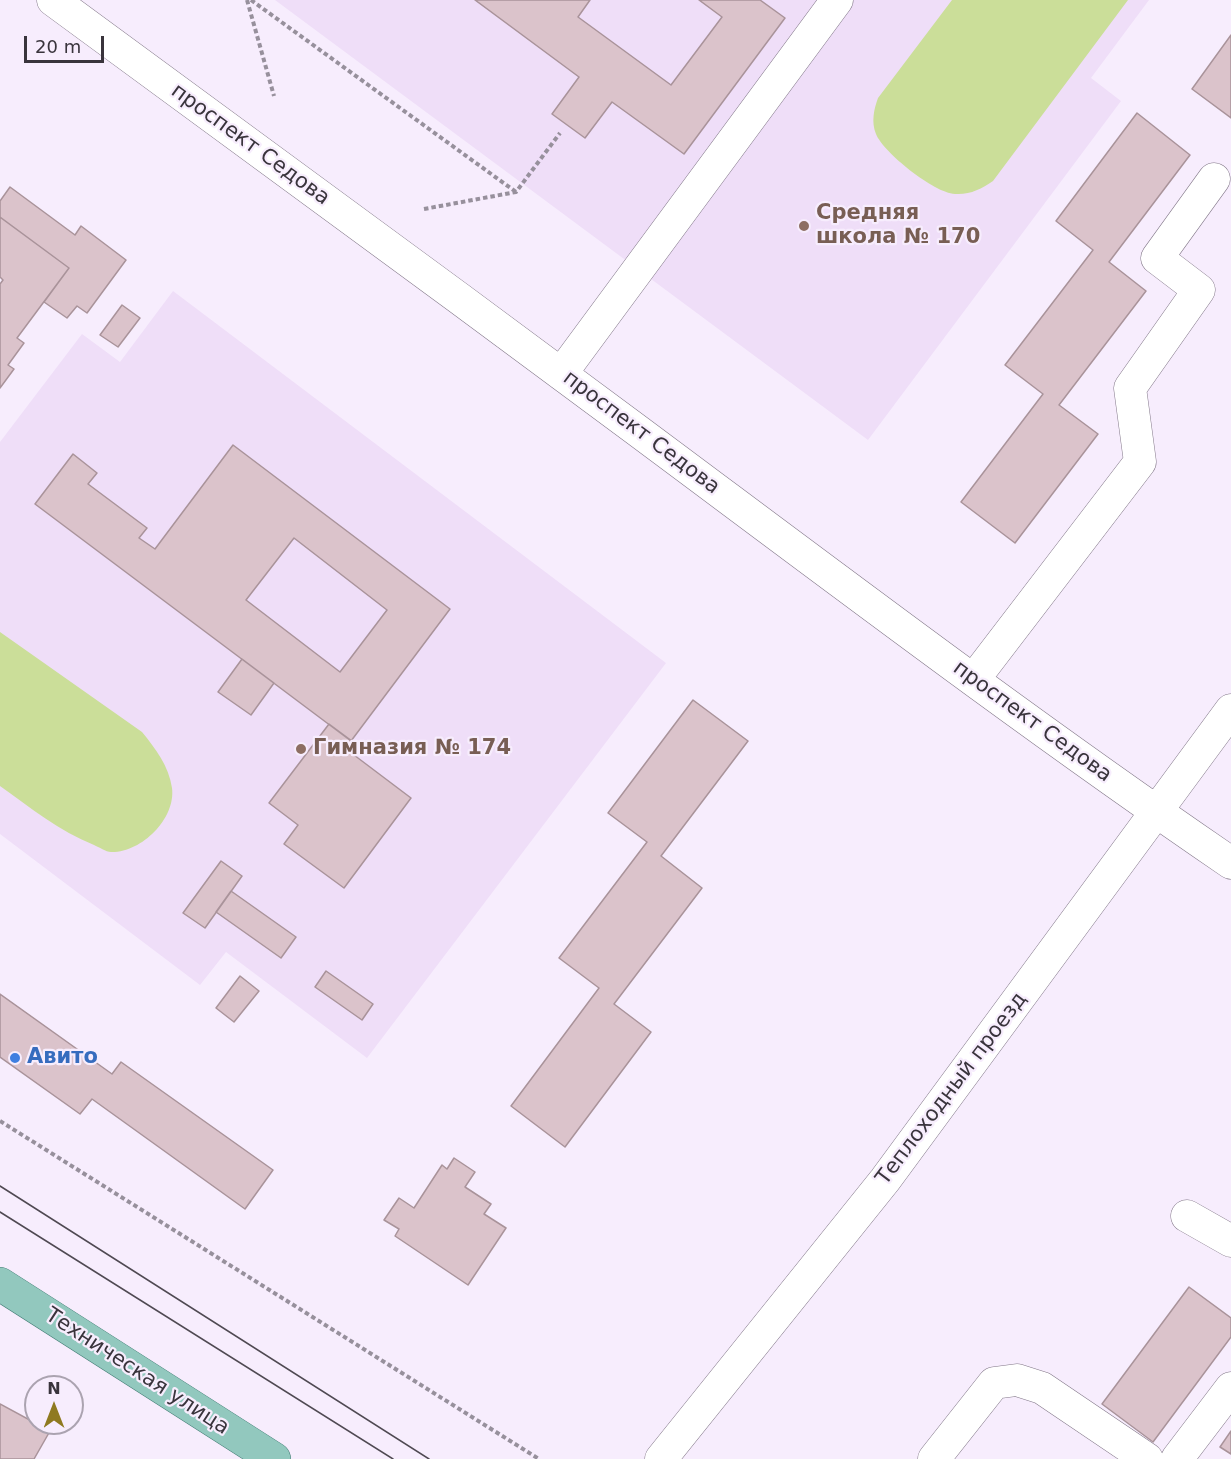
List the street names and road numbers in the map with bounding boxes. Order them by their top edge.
street label: проспект Седова [166,79,334,211]
street label: проспект Седова [558,366,724,500]
street label: проспект Седова [948,656,1116,788]
street label: Теплоходный проезд [871,988,1033,1190]
street label: Техническая улица [40,1303,234,1441]

